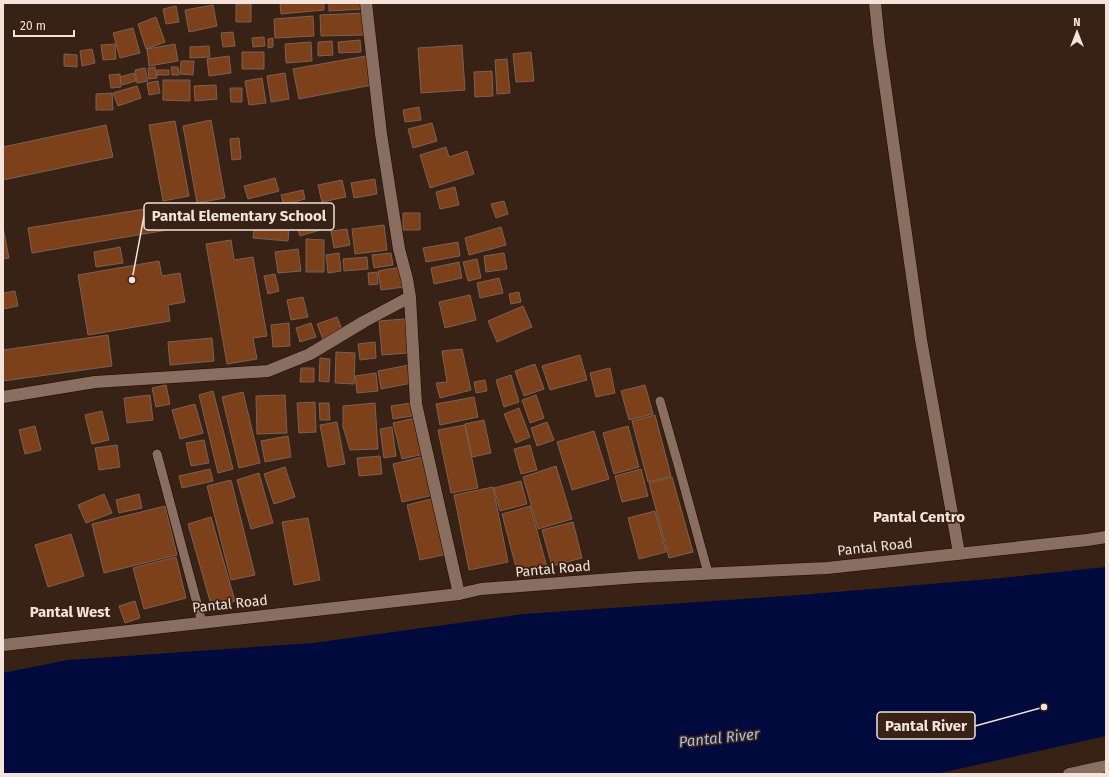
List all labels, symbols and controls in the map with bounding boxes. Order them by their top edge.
scale bar [14,12,74,38]
north arrow [1057,12,1097,52]
text: N [1073,16,1081,29]
text: 20 m [20,19,46,33]
callout: Pantal Elementary School [144,203,334,230]
text: Pantal Elementary School [152,207,327,225]
district label: Pantal Centro [873,508,965,526]
street label: Pantal Road [836,535,914,559]
street label: Pantal Road [515,557,591,581]
street label: Pantal Road [191,592,269,616]
district label: Pantal West [30,603,111,621]
callout: Pantal River [877,712,975,739]
text: Pantal River [885,717,968,735]
water label: Pantal River [678,725,762,751]

